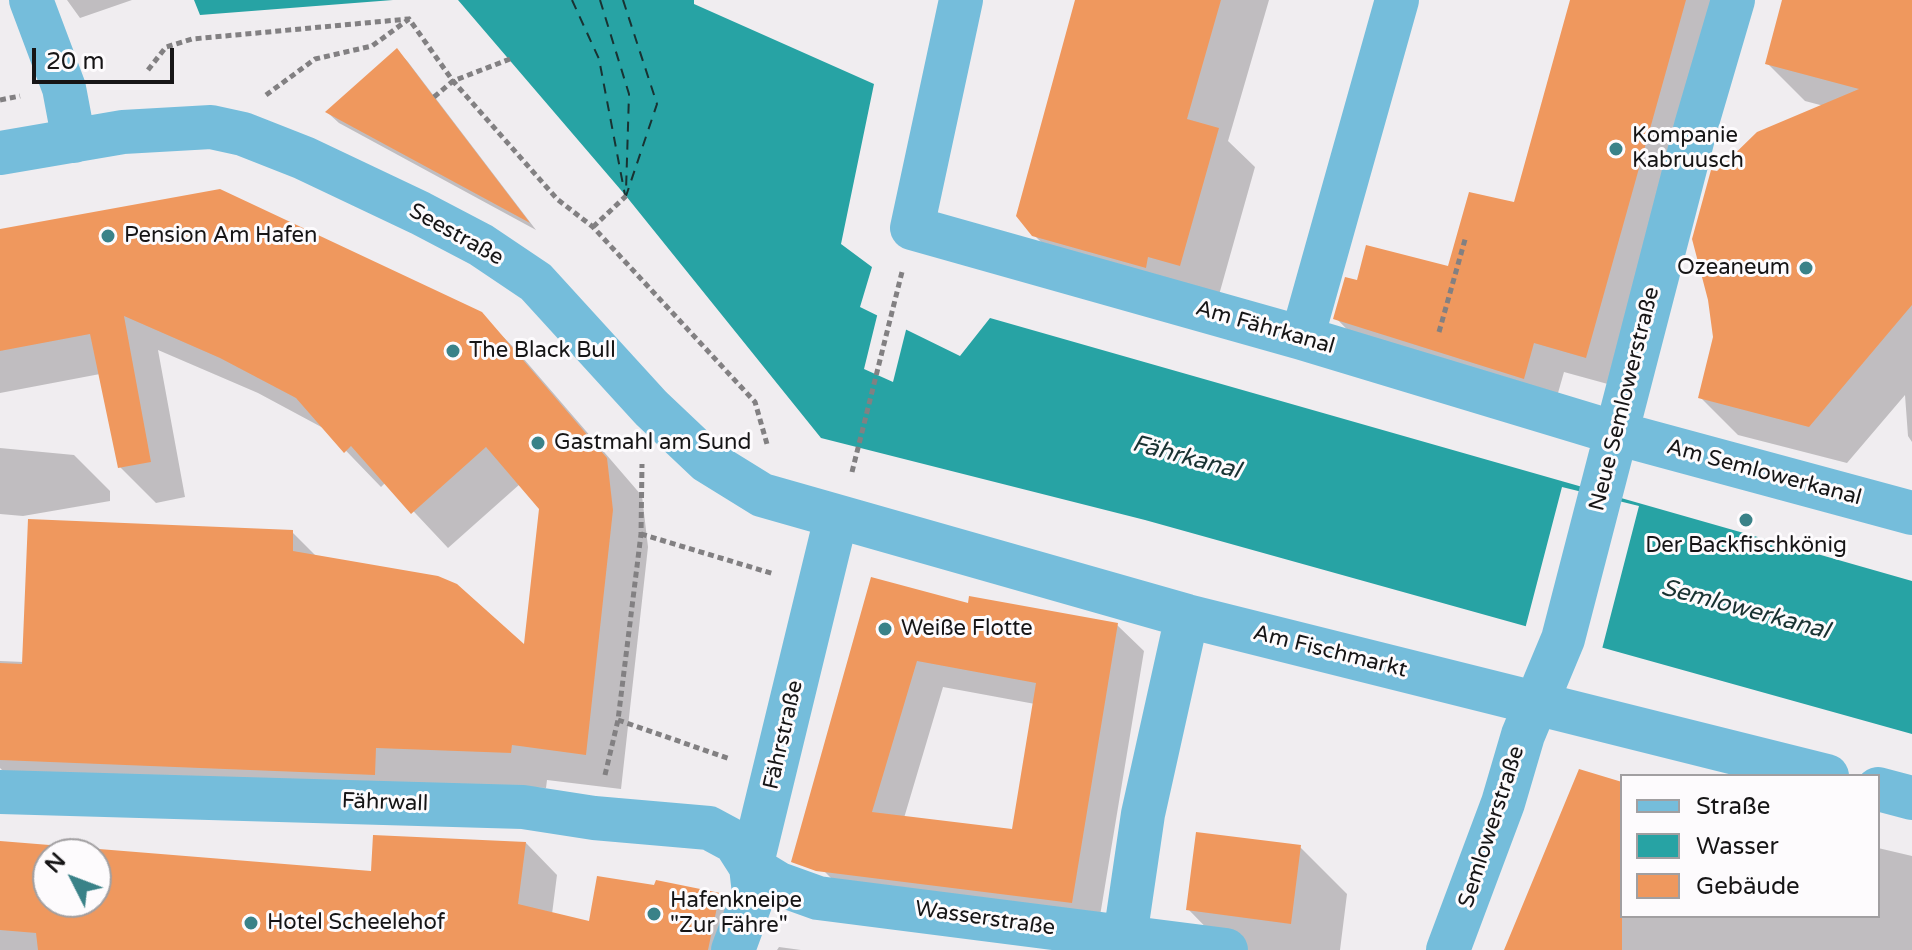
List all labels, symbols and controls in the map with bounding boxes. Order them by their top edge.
scale bar [36,32,178,82]
text: 20 m [46,47,104,76]
place label: Kompanie Kabruusch [1632,123,1744,174]
marker: Kompanie Kabruusch [1607,140,1625,158]
street label: Seestraße [404,198,508,272]
place label: Pension Am Hafen [124,223,317,249]
marker: Pension Am Hafen [99,227,117,245]
place label: Ozeaneum [1677,255,1790,281]
marker: Ozeaneum [1797,259,1815,277]
street label: Neue Semlowerstraße [1584,284,1666,514]
street label: Am Fährkanal [1192,296,1338,360]
place label: The Black Bull [469,338,616,364]
marker: The Black Bull [444,342,462,360]
place label: Gastmahl am Sund [554,430,751,456]
water label: Fährkanal [1129,430,1243,486]
marker: Gastmahl am Sund [529,434,547,452]
street label: Am Semlowerkanal [1664,434,1864,512]
marker: Der Backfischkönig [1737,511,1755,529]
place label: Der Backfischkönig [1645,533,1847,559]
water label: Semlowerkanal [1658,574,1832,646]
place label: Weiße Flotte [901,616,1033,642]
marker: Weiße Flotte [876,620,894,638]
street label: Am Fischmarkt [1250,620,1410,684]
street label: Fährstraße [759,678,809,792]
street label: Semlowerstraße [1453,743,1531,911]
legend [1620,774,1880,918]
street label: Fährwall [341,788,429,818]
text: Straße [1696,792,1770,821]
text: Wasser [1696,832,1779,861]
north arrow [32,838,112,918]
text: N [40,848,71,879]
text: Gebäude [1696,872,1800,901]
place label: Hafenkneipe "Zur Fähre" [670,888,802,940]
street label: Wasserstraße [913,896,1057,942]
marker: Hafenkneipe "Zur Fähre" [645,905,663,923]
place label: Hotel Scheelehof [267,910,445,936]
marker: Hotel Scheelehof [242,914,260,932]

